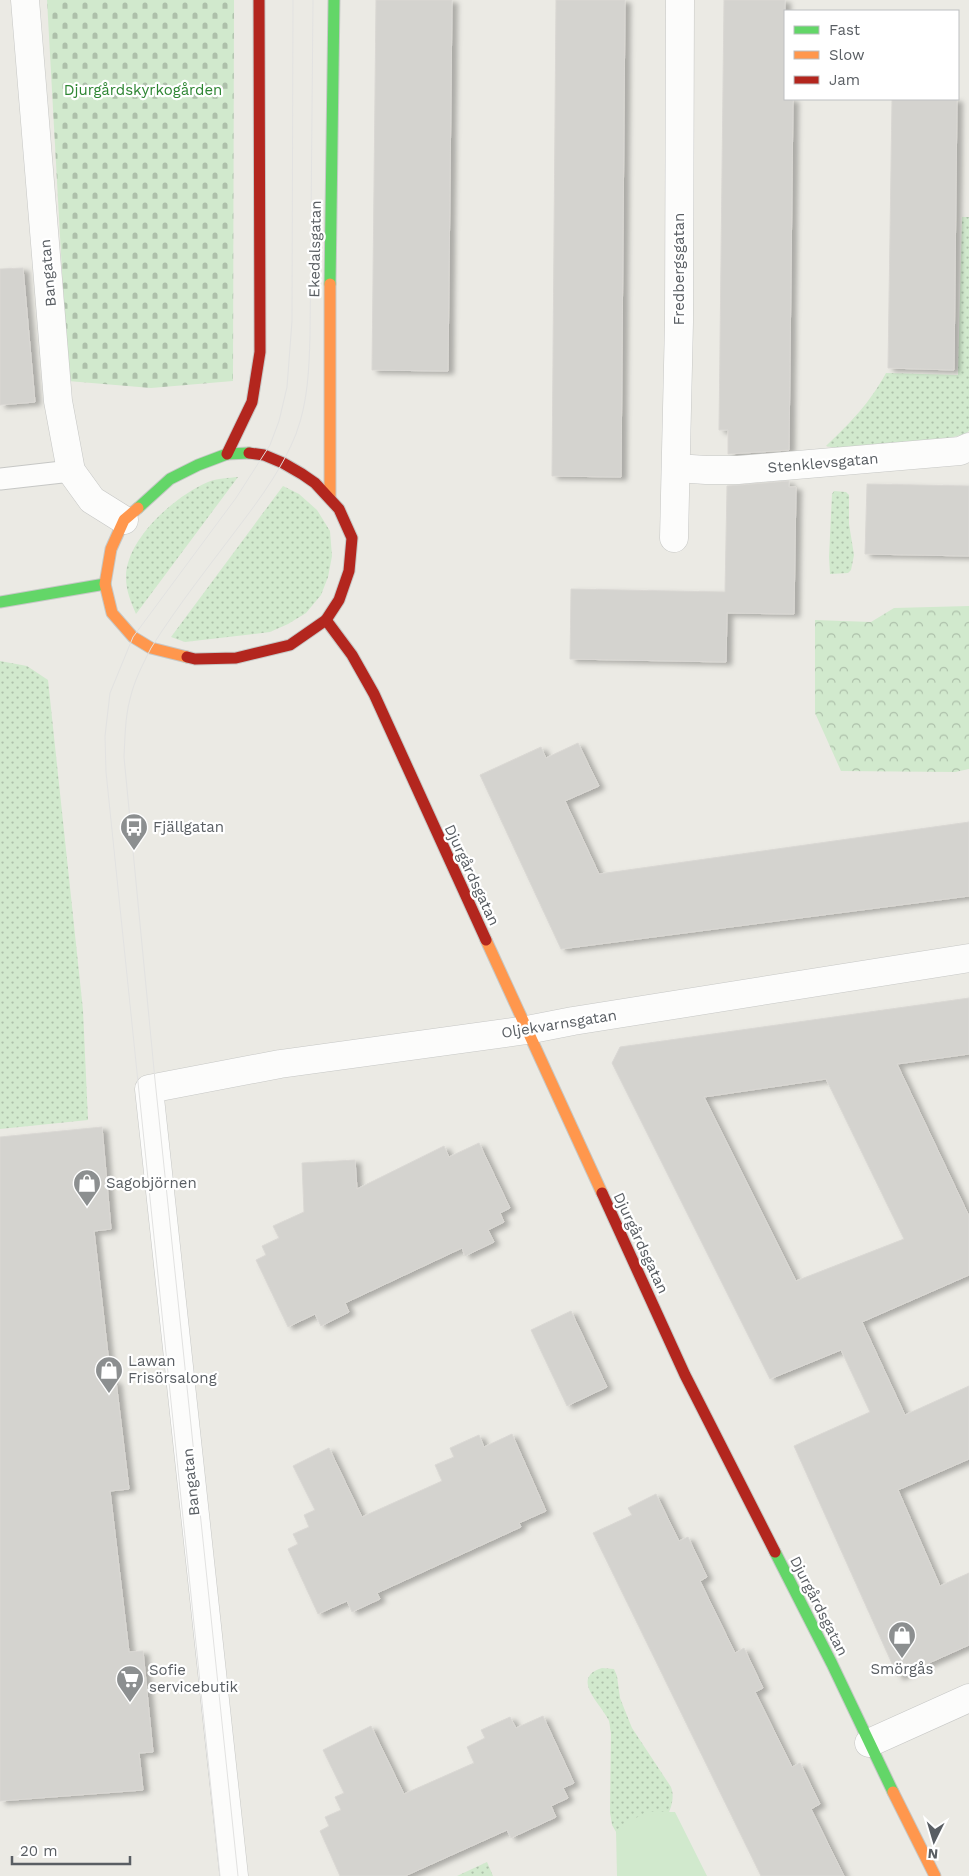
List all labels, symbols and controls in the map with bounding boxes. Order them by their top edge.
legend [784,10,959,100]
text: Fast [829,21,861,39]
text: Slow [829,46,865,64]
text: Jam [829,71,860,89]
park label: Djurgårdskyrkogården [64,81,222,99]
street label: Ekedalsgatan [305,200,325,298]
street label: Fredbergsgatan [670,213,688,325]
street label: Bangatan [36,238,60,308]
street label: Stenklevsgatan [767,449,879,477]
bus stop icon: Fjällgatan [119,812,149,851]
place label: Fjällgatan [153,818,224,836]
street label: Djurgårdsgatan [441,822,503,928]
street label: Oljekvarnsgatan [500,1006,618,1042]
shop icon: Sagobjörnen [72,1168,102,1207]
place label: Sagobjörnen [106,1174,197,1192]
street label: Djurgårdsgatan [610,1190,672,1296]
place label: Lawan Frisörsalong [128,1352,217,1387]
shop icon: Lawan Frisörsalong [94,1355,124,1394]
street label: Bangatan [179,1447,203,1517]
street label: Djurgårdsgatan [786,1553,852,1659]
shop icon: Smörgås [887,1620,917,1659]
place label: Smörgås [871,1660,934,1678]
place label: Sofie servicebutik [149,1661,238,1696]
supermarket icon: Sofie servicebutik [115,1664,145,1703]
north arrow [909,1816,959,1866]
scale bar [12,1834,130,1866]
text: 20 m [20,1842,58,1860]
text: N [927,1846,939,1862]

